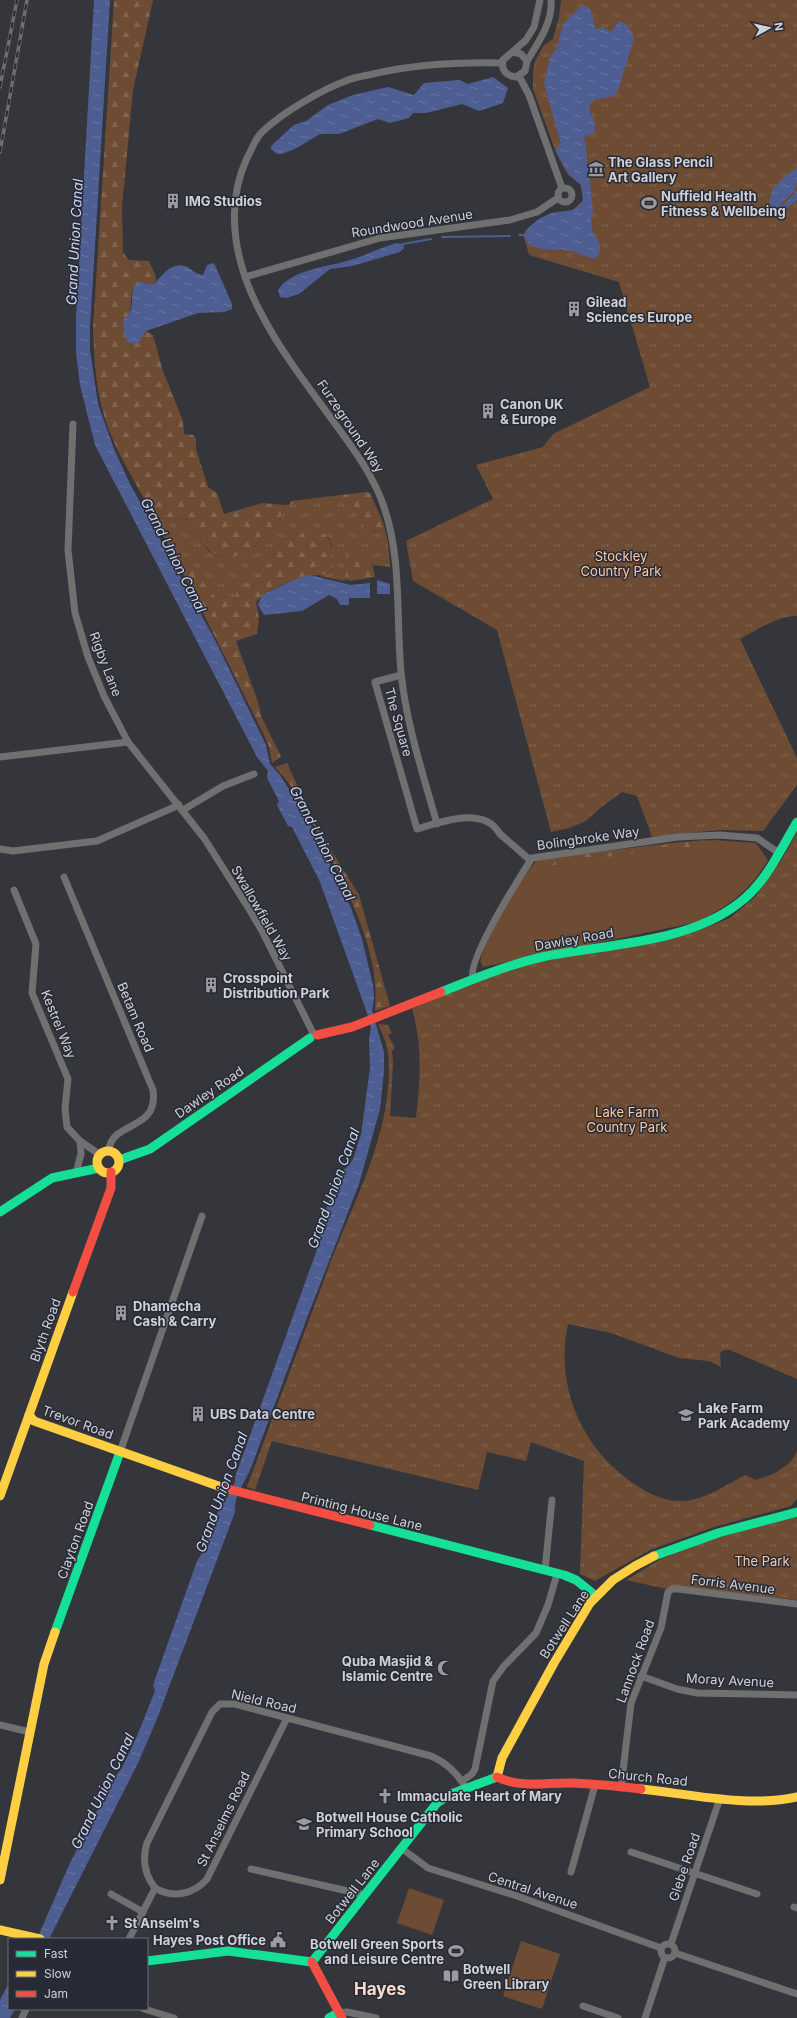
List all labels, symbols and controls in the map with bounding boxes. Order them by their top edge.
north arrow [749,8,789,48]
text: N [771,21,786,32]
place label: The Glass Pencil Art Gallery [608,154,713,185]
museum icon: The Glass Pencil Art Gallery [587,160,605,178]
water label: Grand Union Canal [62,178,86,306]
place label: Nuffield Health Fitness & Wellbeing [661,188,786,219]
building icon: IMG Studios [164,192,182,210]
place label: IMG Studios [185,193,262,209]
sports icon: Nuffield Health Fitness & Wellbeing [640,194,658,212]
street label: Roundwood Avenue [350,206,474,240]
place label: Gilead Sciences Europe [586,294,692,325]
building icon: Gilead Sciences Europe [565,300,583,318]
street label: Furzeground Way [314,377,388,475]
place label: Canon UK & Europe [500,396,564,427]
building icon: Canon UK & Europe [479,402,497,420]
water label: Grand Union Canal [138,495,211,616]
park label: Stockley Country Park [581,548,661,579]
street label: Rigby Lane [86,629,126,699]
street label: The Square [382,686,416,758]
water label: Grand Union Canal [287,783,360,904]
street label: Bolingbroke Way [536,823,640,853]
street label: Swallowfield Way [228,862,296,964]
street label: Dawley Road [533,924,615,954]
place label: Crosspoint Distribution Park [223,970,330,1001]
building icon: Crosspoint Distribution Park [202,976,220,994]
street label: Betam Road [114,980,158,1054]
street label: Kestrel Way [38,987,80,1061]
street label: Dawley Road [172,1062,246,1122]
park label: Lake Farm Country Park [587,1104,667,1135]
water label: Grand Union Canal [303,1125,363,1250]
street label: Blyth Road [26,1296,64,1364]
place label: Dhamecha Cash & Carry [133,1298,216,1329]
building icon: Dhamecha Cash & Carry [112,1304,130,1322]
place label: Lake Farm Park Academy [698,1400,790,1431]
street label: Trevor Road [40,1402,116,1442]
building icon: UBS Data Centre [189,1405,207,1423]
place label: UBS Data Centre [210,1406,315,1422]
school or university icon: Lake Farm Park Academy [677,1406,695,1424]
water label: Grand Union Canal [191,1429,251,1554]
street label: Printing House Lane [300,1488,424,1534]
street label: Clayton Road [53,1499,97,1581]
park label: The Park [734,1553,790,1569]
street label: Forris Avenue [690,1571,776,1597]
street label: Botwell Lane [536,1587,592,1661]
street label: Lannock Road [613,1617,657,1705]
place label: Quba Masjid & Islamic Centre [342,1653,433,1684]
mosque icon: Quba Masjid & Islamic Centre [436,1659,454,1677]
street label: Moray Avenue [686,1670,774,1690]
street label: Nield Road [230,1686,298,1716]
water label: Grand Union Canal [67,1730,138,1852]
street label: Church Road [608,1765,688,1789]
street label: St Anselms Road [193,1769,253,1869]
church icon: Immaculate Heart of Mary [376,1787,394,1805]
place label: Immaculate Heart of Mary [397,1788,562,1804]
place label: Botwell House Catholic Primary School [316,1809,463,1840]
school or university icon: Botwell House Catholic Primary School [295,1815,313,1833]
street label: Glebe Road [665,1831,703,1903]
street label: Botwell Lane [322,1855,382,1927]
street label: Central Avenue [486,1868,580,1912]
church icon: St Anselm's [103,1914,121,1932]
place label: St Anselm's [124,1915,200,1931]
public building icon: Hayes Post Office [269,1931,287,1949]
place label: Hayes Post Office [153,1932,266,1948]
place label: Botwell Green Sports and Leisure Centre [310,1936,444,1967]
legend [8,1938,148,2010]
sports icon: Botwell Green Sports and Leisure Centre [447,1942,465,1960]
text: Fast [44,1946,68,1961]
place label: Botwell Green Library [463,1961,550,1992]
text: Slow [44,1966,72,1981]
library icon: Botwell Green Library [442,1967,460,1985]
district label: Hayes [354,1979,406,1999]
text: Jam [44,1986,68,2001]

